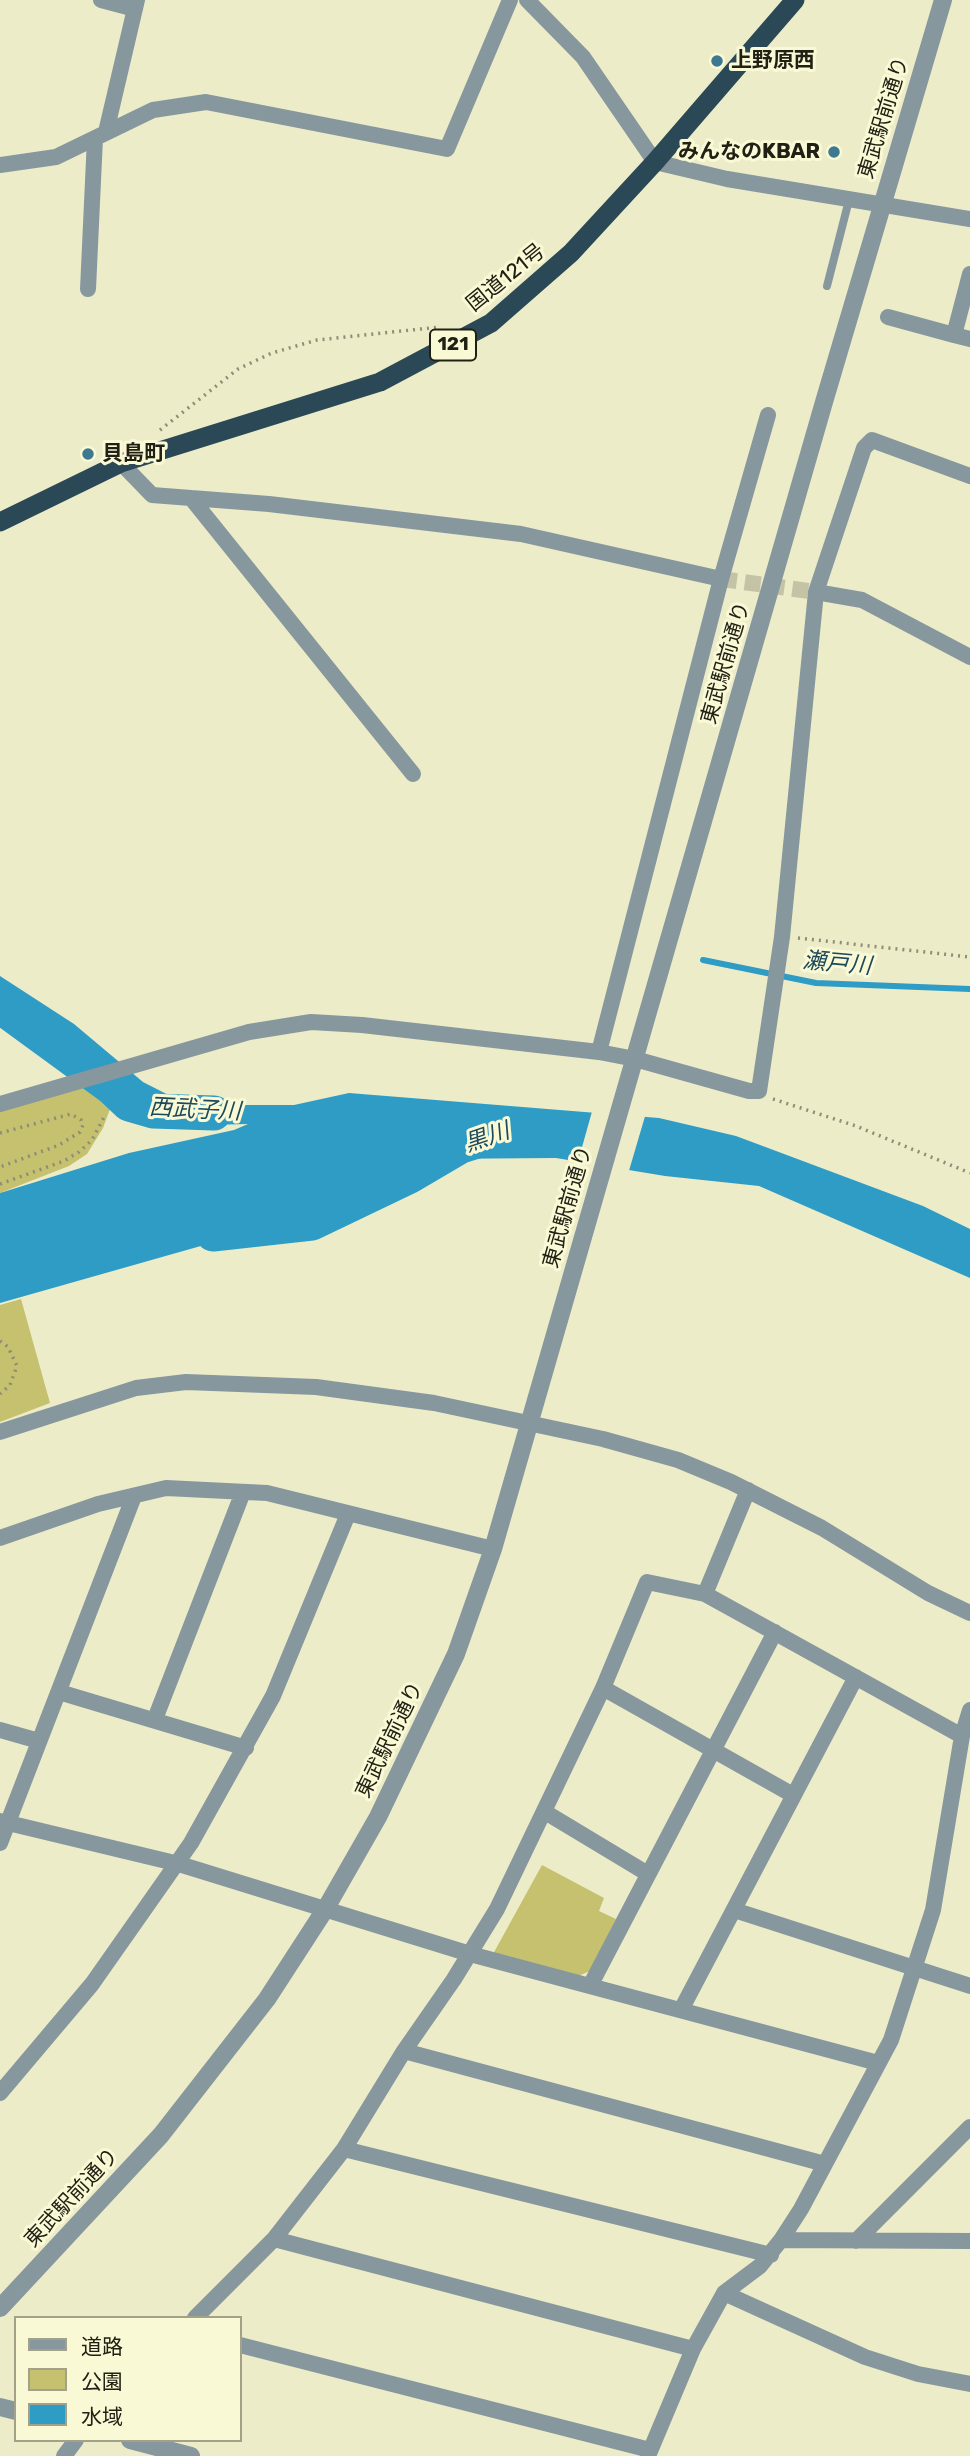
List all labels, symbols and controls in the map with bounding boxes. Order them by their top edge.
place label: 上野原西 [731,48,815,74]
marker: 上野原西 [709,53,725,69]
street label: 東武駅前通り [854,54,914,182]
place label: みんなのKBAR [678,139,820,165]
marker: みんなのKBAR [826,144,842,160]
street label: 国道121号 [462,239,550,317]
road number: 121 [430,330,476,360]
place label: 貝島町 [102,441,165,467]
marker: 貝島町 [80,446,96,462]
street label: 東武駅前通り [697,599,755,727]
water label: 瀬戸川 [801,947,873,981]
water label: 西武子川 [148,1094,242,1126]
water label: 黒川 [461,1117,513,1159]
street label: 東武駅前通り [539,1143,597,1271]
street label: 東武駅前通り [351,1678,429,1802]
street label: 東武駅前通り [20,2143,124,2253]
legend [14,2316,242,2442]
text: 道路 [81,2334,123,2359]
text: 公園 [81,2369,123,2394]
text: 水域 [81,2404,123,2429]

